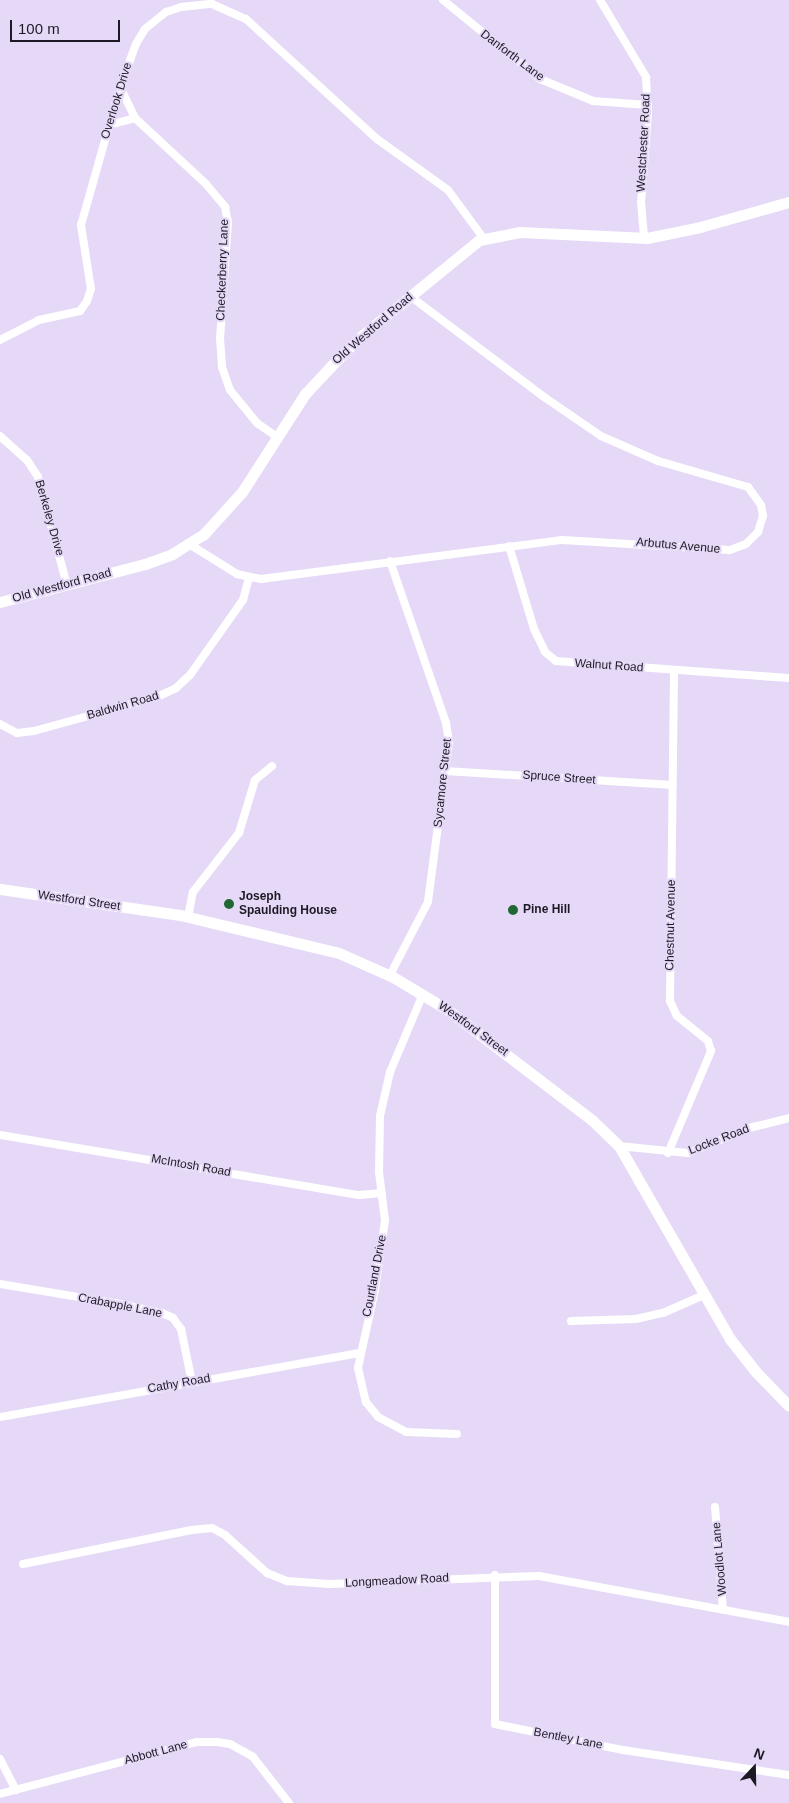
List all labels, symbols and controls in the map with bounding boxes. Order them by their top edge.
scale bar [12,10,122,42]
text: 100 m [18,20,60,37]
street label: Danforth Lane [477,27,547,85]
street label: Overlook Drive [99,61,135,141]
street label: Westchester Road [634,93,654,193]
street label: Checkerberry Lane [214,219,232,321]
street label: Old Westford Road [330,290,416,368]
street label: Berkeley Drive [31,479,67,557]
street label: Arbutus Avenue [635,535,721,557]
street label: Old Westford Road [11,566,113,606]
street label: Walnut Road [574,656,644,676]
street label: Baldwin Road [85,689,161,723]
street label: Sycamore Street [431,738,455,828]
street label: Spruce Street [522,768,596,788]
street label: Chestnut Avenue [663,879,679,971]
street label: Westford Street [37,888,121,914]
place label: Joseph Spaulding House [239,890,337,918]
marker: Joseph Spaulding House [223,898,235,910]
place label: Pine Hill [523,903,570,917]
marker: Pine Hill [507,904,519,916]
street label: Westford Street [435,999,511,1059]
street label: Locke Road [687,1122,751,1158]
street label: McIntosh Road [150,1152,232,1180]
street label: Courtland Drive [360,1234,390,1318]
street label: Crabapple Lane [77,1291,163,1321]
street label: Cathy Road [147,1371,211,1397]
street label: Woodlot Lane [710,1522,730,1596]
street label: Longmeadow Road [345,1571,449,1591]
street label: Bentley Lane [532,1725,604,1753]
street label: Abbott Lane [123,1738,189,1768]
north arrow [729,1743,779,1793]
text: N [752,1745,767,1763]

